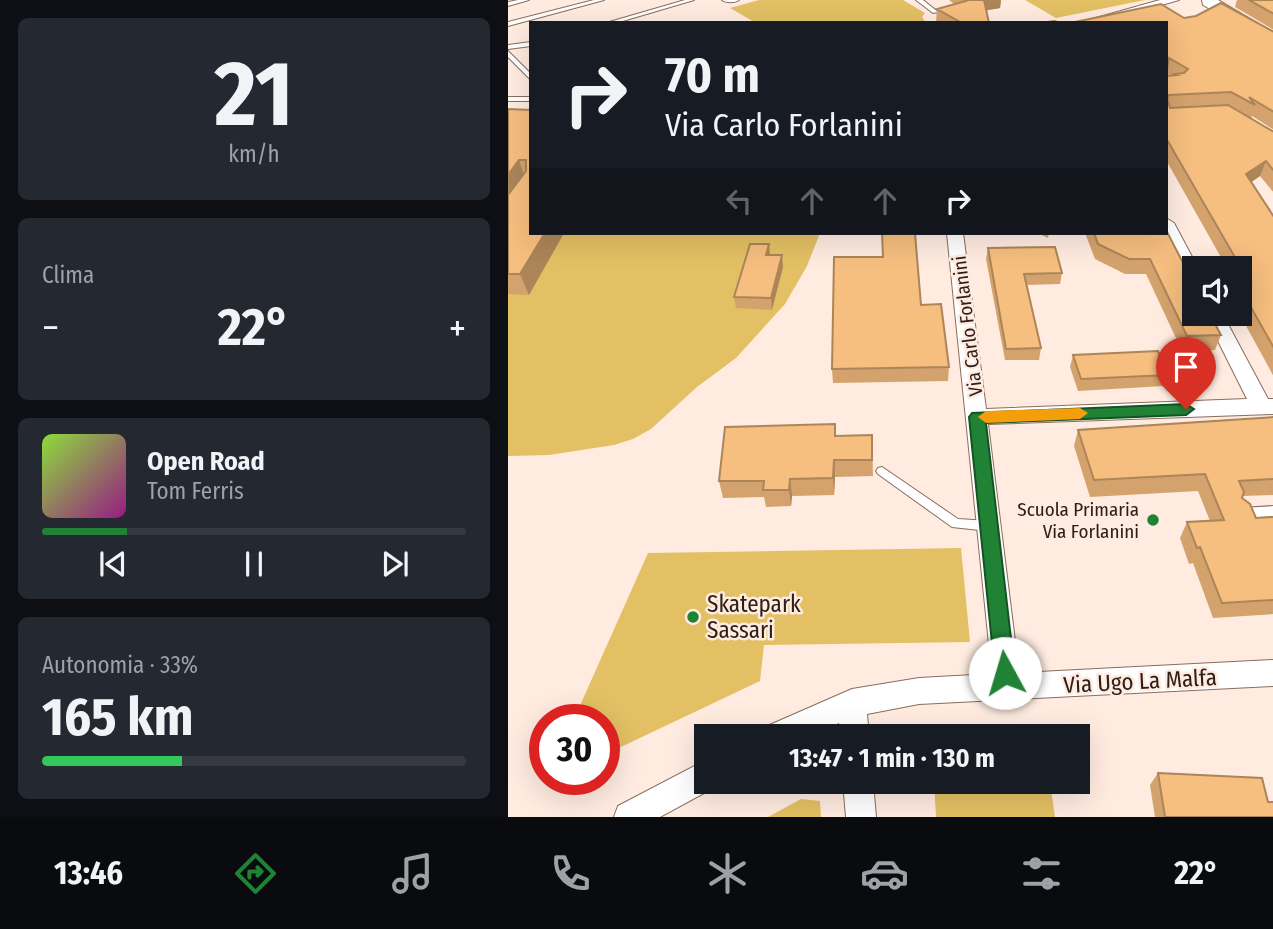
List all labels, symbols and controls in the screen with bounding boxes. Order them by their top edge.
text: 21 [214,40,294,149]
text: 70 m [665,46,760,105]
icon: right [550,49,641,140]
text: Via Carlo Forlanini [665,106,903,144]
text: km/h [228,140,280,168]
icon: left [720,182,758,220]
icon: ahead [793,182,831,220]
icon: ahead [866,182,904,220]
icon: right [939,182,977,220]
street label: Via Carlo Forlanini [947,254,988,397]
map controls [1182,256,1252,326]
button: sound [1182,256,1252,326]
text: Clima [42,261,94,289]
text: 22° [218,296,290,359]
text: − [42,305,59,351]
text: + [449,305,466,351]
pin [1156,337,1216,409]
icon: arrive [1167,348,1205,386]
text: Open Road [147,446,265,477]
text: Tom Ferris [147,477,244,505]
place label: Scuola Primaria Via Forlanini [1017,498,1139,543]
marker: Scuola Primaria Via Forlanini [1145,512,1161,528]
icon: previous [94,545,132,583]
icon: pause [235,545,273,583]
icon: next [376,545,414,583]
place label: Skatepark Sassari [707,590,801,644]
marker: Skatepark Sassari [685,609,701,625]
position arrow [968,636,1042,710]
text: Autonomia · 33% [42,651,198,679]
street label: Via Ugo La Malfa [1063,663,1217,699]
text: 165 km [42,686,193,749]
speed limit sign: 30 [529,704,620,795]
text: 13:47 · 1 min · 130 m [789,743,995,774]
icon: directions [231,849,280,898]
icon: music [388,849,437,898]
icon: phone [546,849,595,898]
icon: climate [703,849,752,898]
icon: car [860,849,909,898]
icon: filters [1017,849,1066,898]
text: 13:46 [54,854,123,892]
text: 22° [1174,854,1219,892]

